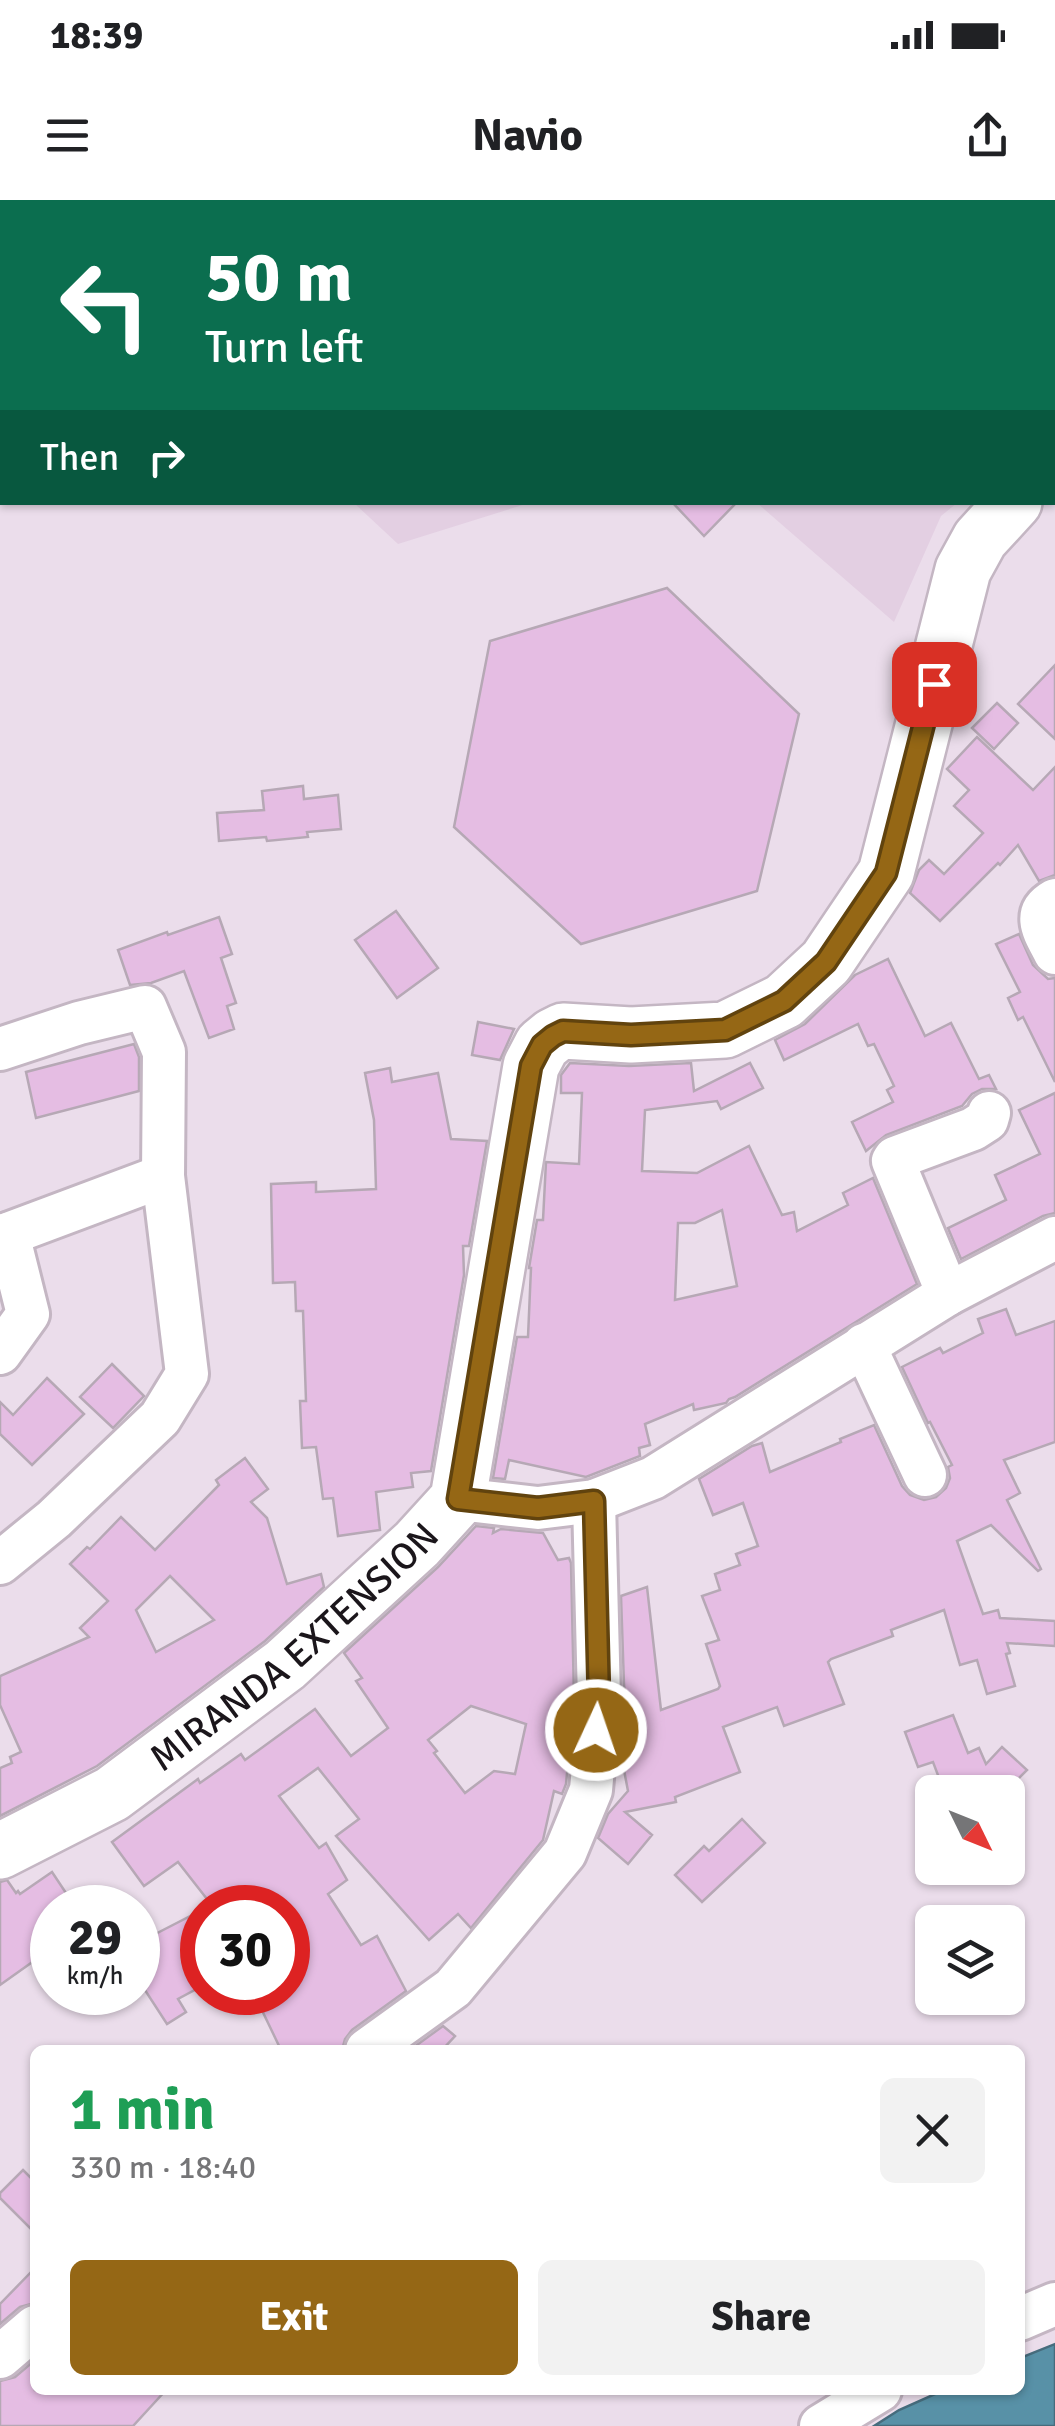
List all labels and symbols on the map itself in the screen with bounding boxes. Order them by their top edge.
pin [892,642,977,727]
street label: MIRANDA EXTENSION [141,1513,449,1782]
position arrow [544,1678,648,1782]
north arrow [915,1775,1025,1885]
speed limit sign: 30 [180,1885,310,2015]

